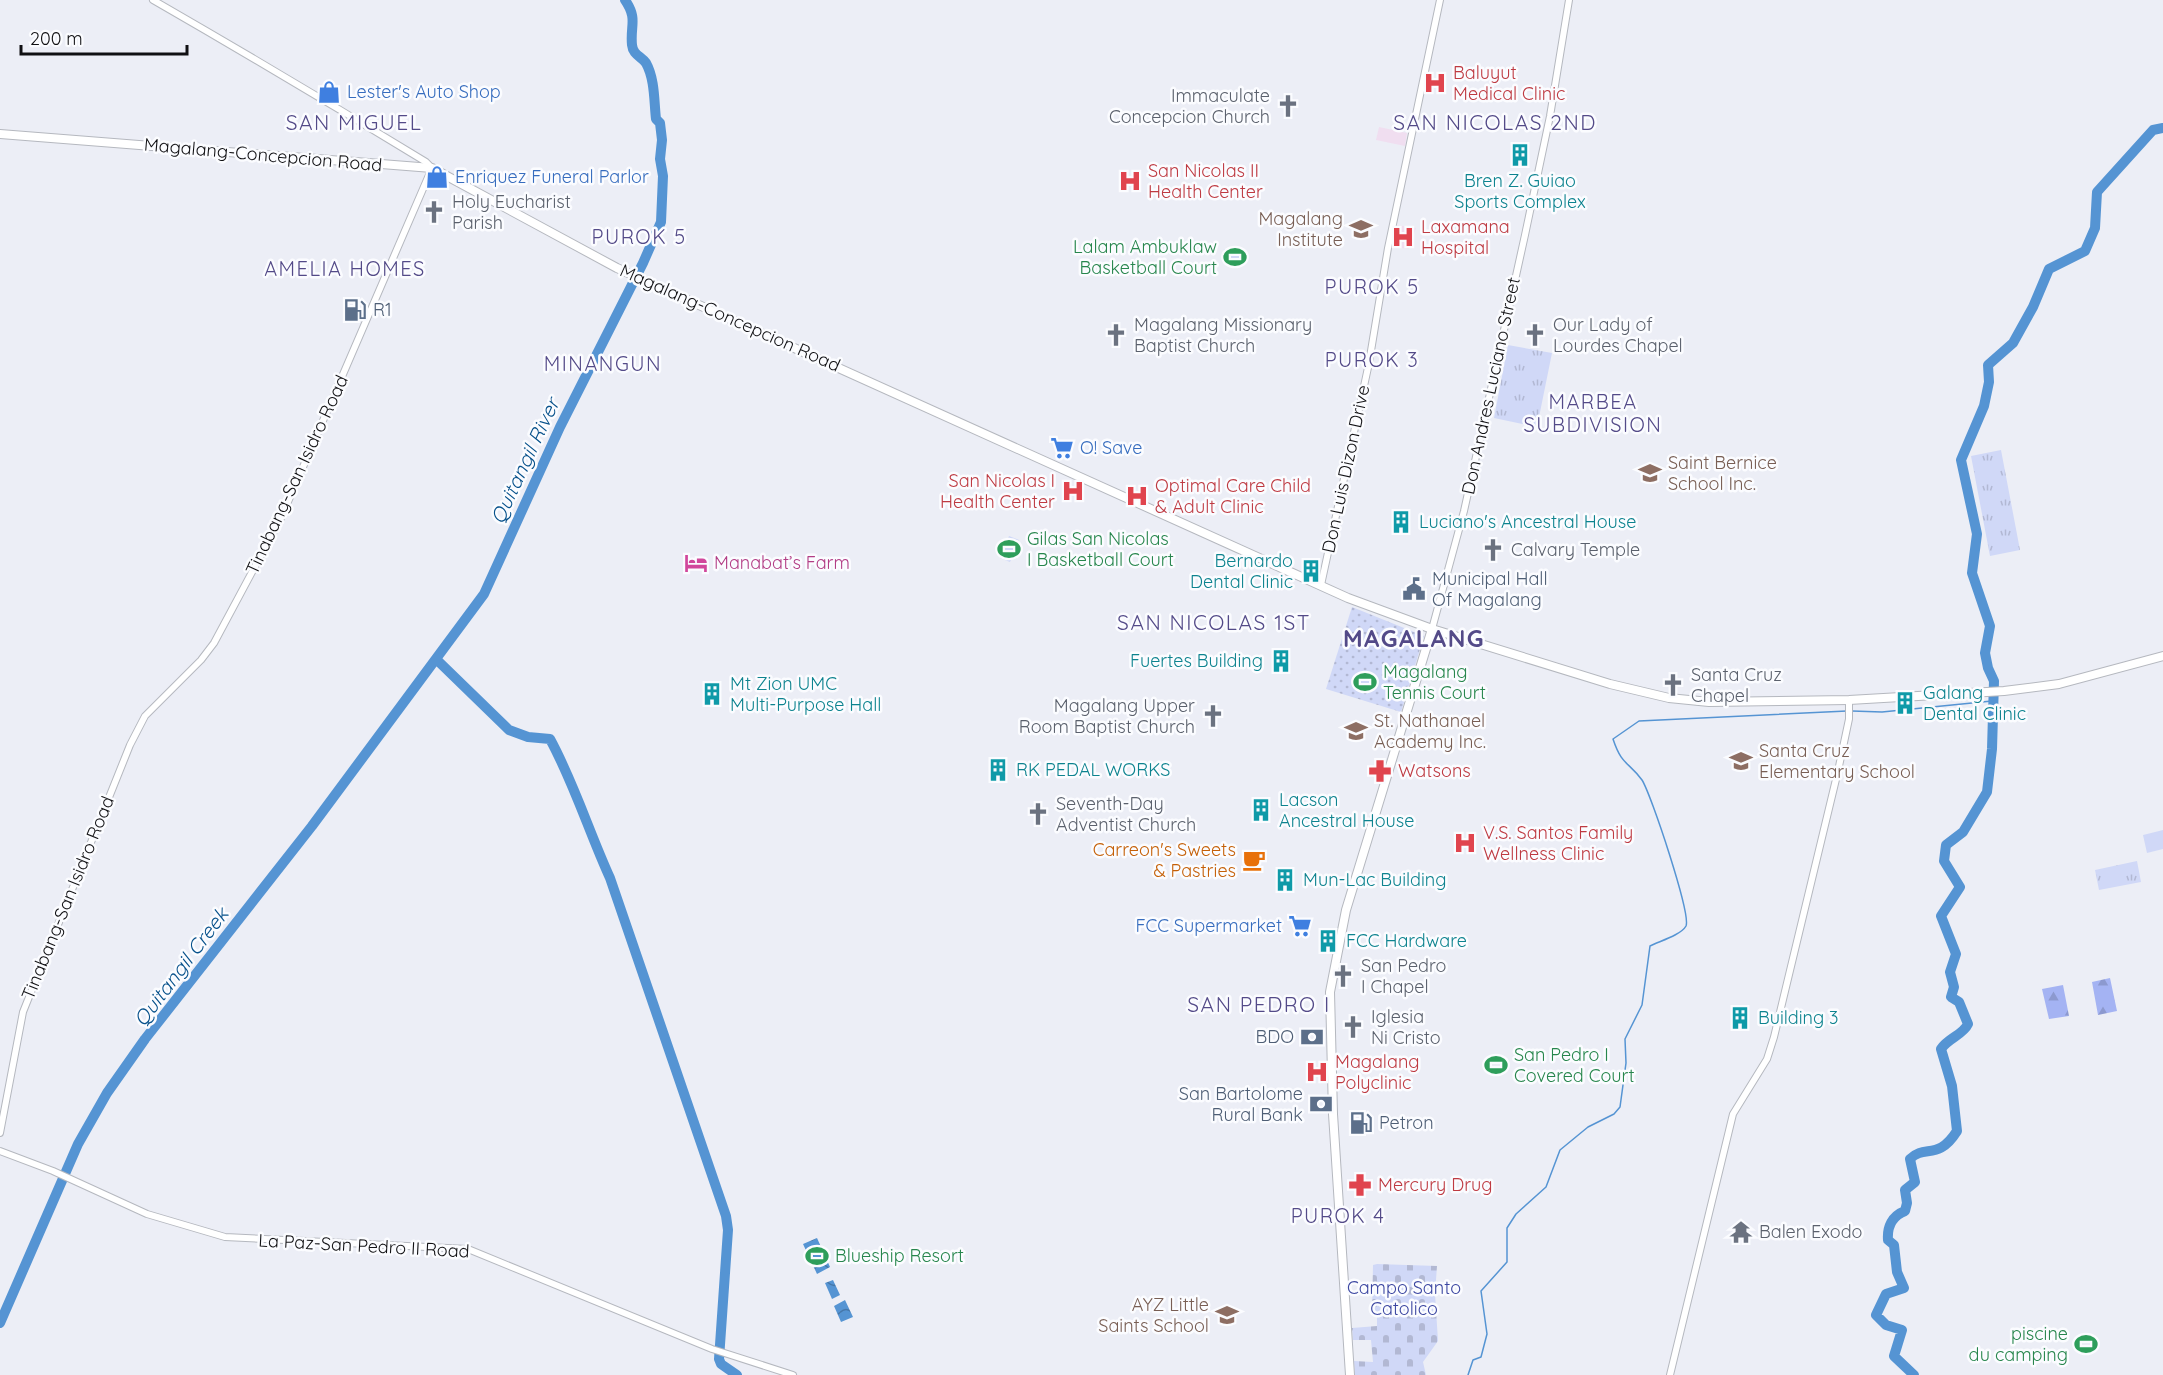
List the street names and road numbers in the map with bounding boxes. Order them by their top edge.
street label: Magalang-Concepcion Road [143,133,383,176]
street label: Magalang-Concepcion Road [616,258,844,377]
street label: Don Andres Luciano Street [1456,275,1525,497]
street label: Tinabang-San Isidro Road [240,371,353,578]
street label: Don Luis Dizon Drive [1316,383,1375,555]
street label: Tinabang-San Isidro Road [16,793,119,1003]
street label: La Paz-San Pedro II Road [258,1228,470,1263]

